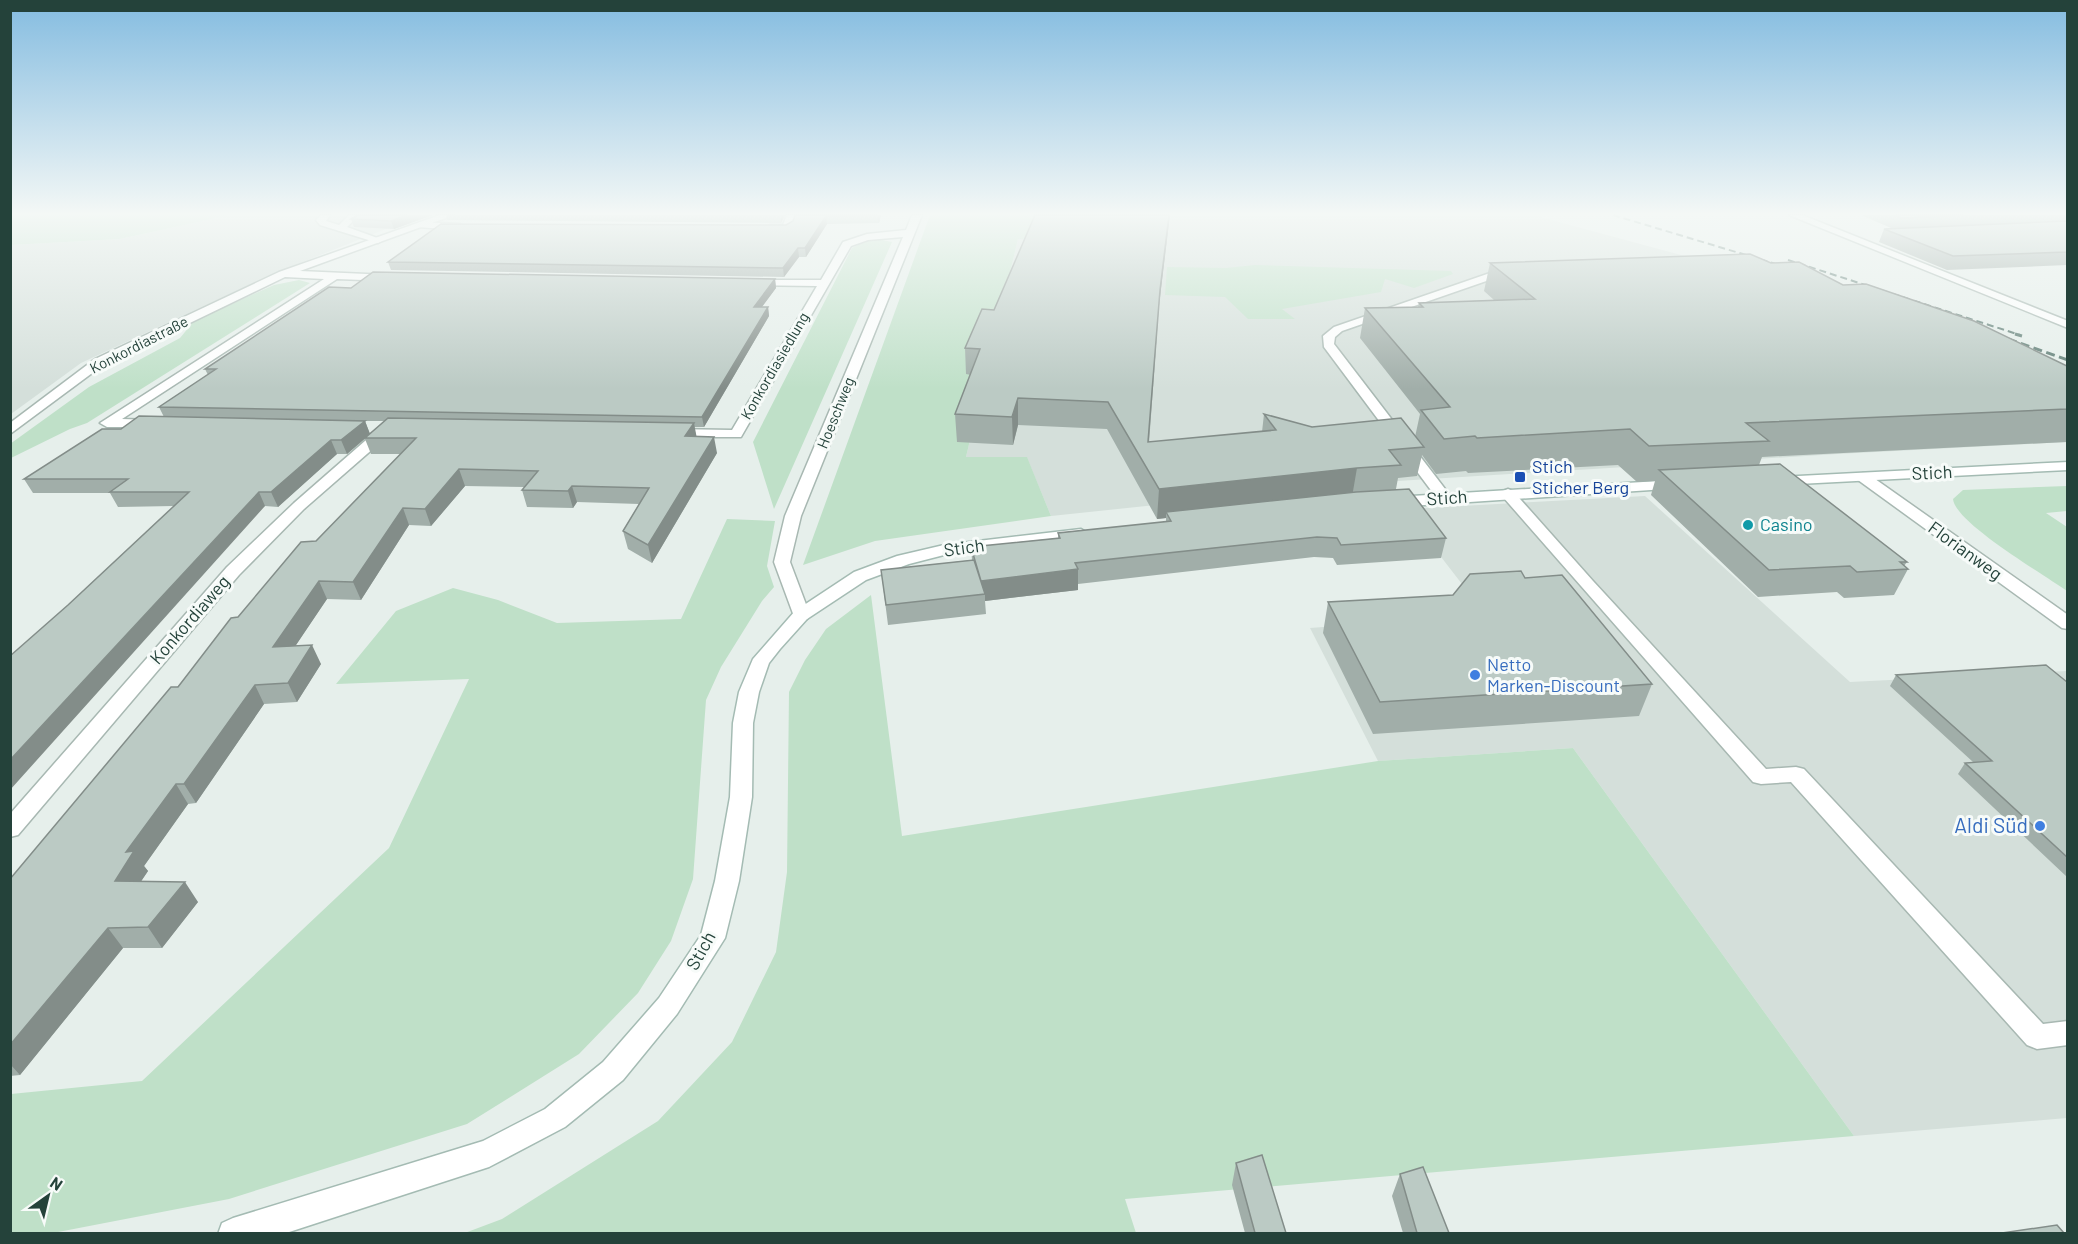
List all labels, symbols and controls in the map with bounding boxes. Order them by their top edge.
street label: Konkordiasiedlung [736,309,812,422]
street label: Konkordiastraße [86,312,191,377]
street label: Hoeschweg [813,374,858,451]
place label: Stich Sticher Berg [1532,455,1629,498]
street label: Stich [1911,460,1953,484]
marker: Stich Sticher Berg [1513,470,1527,484]
street label: Stich [1426,485,1468,509]
place label: Casino [1760,513,1813,535]
street label: Florianweg [1924,516,2007,584]
marker: Casino [1741,518,1755,532]
street label: Stich [942,533,986,561]
street label: Konkordiaweg [145,570,234,668]
place label: Netto Marken-Discount [1487,653,1620,696]
marker: Netto Marken-Discount [1468,668,1482,682]
place label: Aldi Süd [1954,812,2028,837]
marker: Aldi Süd [2033,819,2047,833]
street label: Stich [681,927,720,974]
north arrow [18,1166,78,1226]
text: N [47,1172,66,1194]

